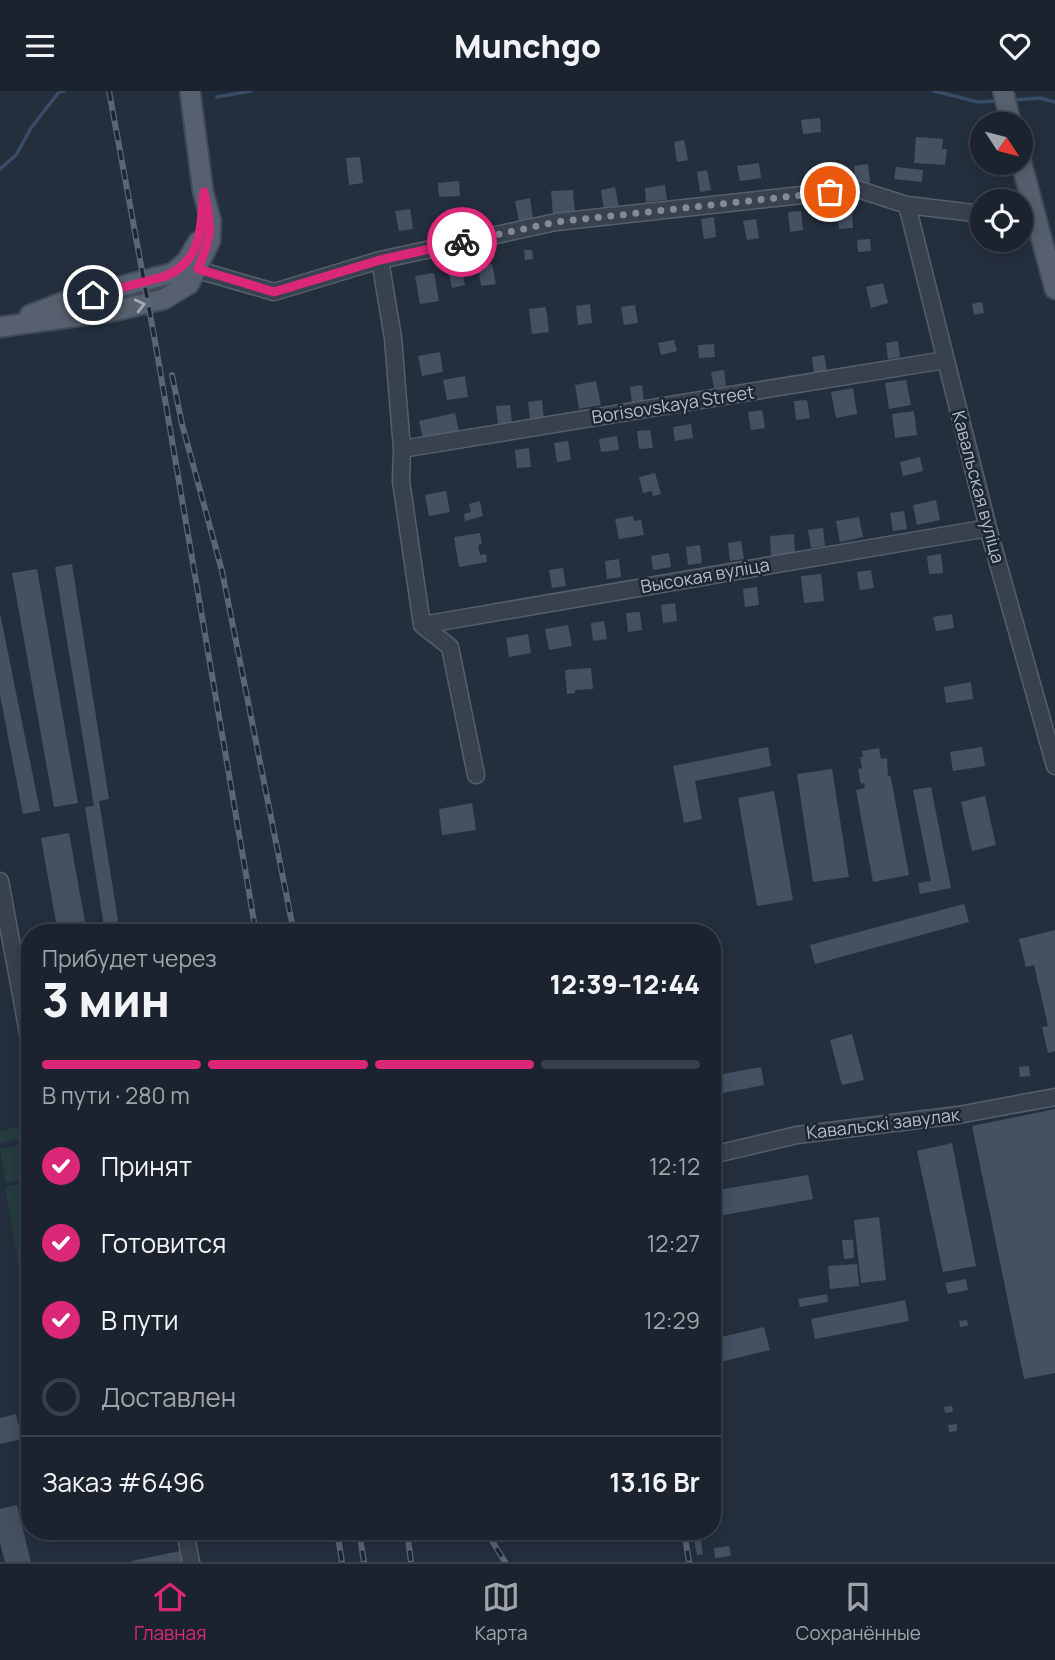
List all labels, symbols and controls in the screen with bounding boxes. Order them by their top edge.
text: Munchgo [454,24,601,68]
icon: menu [21,27,59,65]
icon: heart [996,27,1034,65]
north arrow [970,112,1032,175]
map controls [970,112,1033,252]
pin [800,162,860,222]
icon: bag [811,173,849,211]
button: locate [970,189,1033,252]
courier [427,207,497,277]
icon: bike [443,223,481,261]
pin [63,265,123,325]
icon: home [74,276,112,314]
one-way arrow [134,299,146,313]
street label: Borisovskaya Street [590,379,756,429]
street label: Кавальская вуліца [947,408,1011,566]
street label: Высокая вуліца [639,552,771,598]
text: Прибудет через [42,942,217,974]
text: 12:39–12:44 [549,966,700,1002]
text: 3 мин [42,968,170,1031]
text: В пути · 280 m [42,1079,190,1111]
street label: Кавальскі завулак [805,1102,962,1144]
icon: check [42,1147,80,1185]
text: Принят [101,1148,192,1184]
text: 12:12 [649,1150,700,1182]
icon: check [42,1224,80,1262]
text: Готовится [101,1225,226,1261]
text: 12:27 [646,1227,700,1259]
icon: check [42,1301,80,1339]
text: В пути [101,1302,179,1338]
text: 12:29 [644,1304,700,1336]
text: Доставлен [101,1379,236,1415]
text: Заказ #6496 [42,1464,205,1500]
text: 13.16 Br [609,1464,700,1500]
tab: Главная [134,1578,207,1646]
tab: Карта [475,1578,528,1646]
tab: Сохранённые [796,1578,921,1646]

